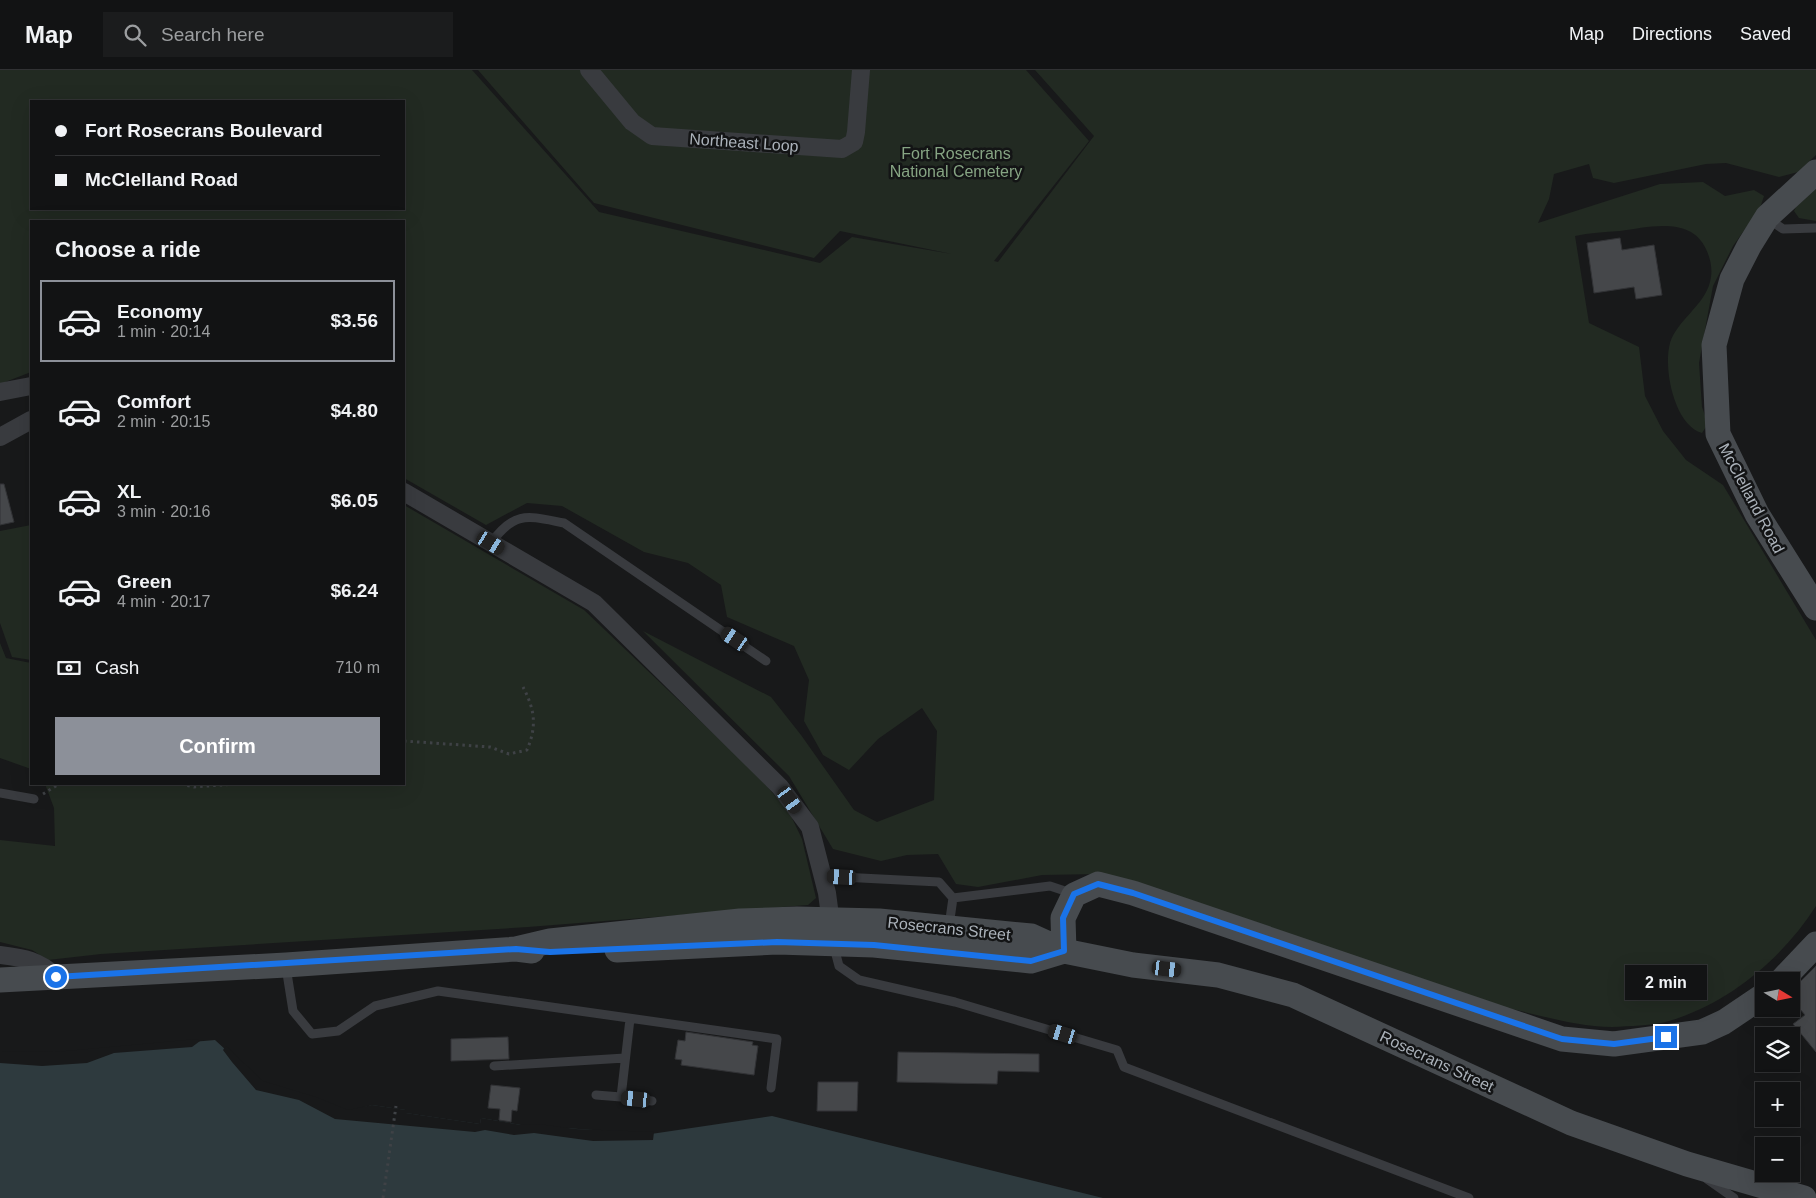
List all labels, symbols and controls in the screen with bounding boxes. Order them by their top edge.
search box [103,12,453,57]
text: Map [25,21,73,48]
icon: search [121,21,149,49]
text: Search here [161,24,265,45]
text: Map [1569,24,1604,44]
text: Directions [1632,24,1712,44]
text: Saved [1740,24,1791,44]
text: Fort Rosecrans Boulevard [85,120,323,141]
street label: Northeast Loop [689,130,799,155]
park label: Fort Rosecrans National Cemetery [890,145,1022,180]
text: McClelland Road [85,169,238,190]
text: Choose a ride [55,237,200,262]
icon: car [57,299,102,344]
text: Economy [117,301,203,322]
text: $3.56 [330,310,378,331]
text: 1 min · 20:14 [117,323,210,340]
icon: car [57,389,102,434]
text: Comfort [117,391,191,412]
text: $4.80 [330,400,378,421]
text: 2 min · 20:15 [117,413,210,430]
street label: McClelland Road [1715,440,1788,556]
icon: car [57,479,102,524]
text: XL [117,481,141,502]
text: $6.05 [330,490,378,511]
text: 3 min · 20:16 [117,503,210,520]
car [474,529,507,557]
icon: car [57,569,102,614]
text: Green [117,571,172,592]
text: $6.24 [330,580,378,601]
text: 4 min · 20:17 [117,593,210,610]
car [718,624,751,654]
icon: cash [55,654,83,682]
text: Cash [95,657,139,678]
text: 710 m [336,659,380,676]
button: Confirm [55,717,380,775]
car [775,783,804,817]
car [826,869,857,885]
street label: Rosecrans Street [887,914,1012,943]
car [1151,960,1182,978]
callout: 2 min [1625,964,1707,1000]
route start [45,966,67,988]
north arrow [1755,972,1800,1018]
map controls [1755,972,1800,1182]
text: 2 min [1645,974,1687,991]
car [1046,1022,1079,1046]
route end [1655,1026,1677,1048]
button: layers [1755,1027,1800,1072]
street label: Rosecrans Street [1377,1028,1497,1096]
button: + [1755,1082,1800,1127]
car [620,1090,651,1108]
button: − [1755,1137,1800,1182]

